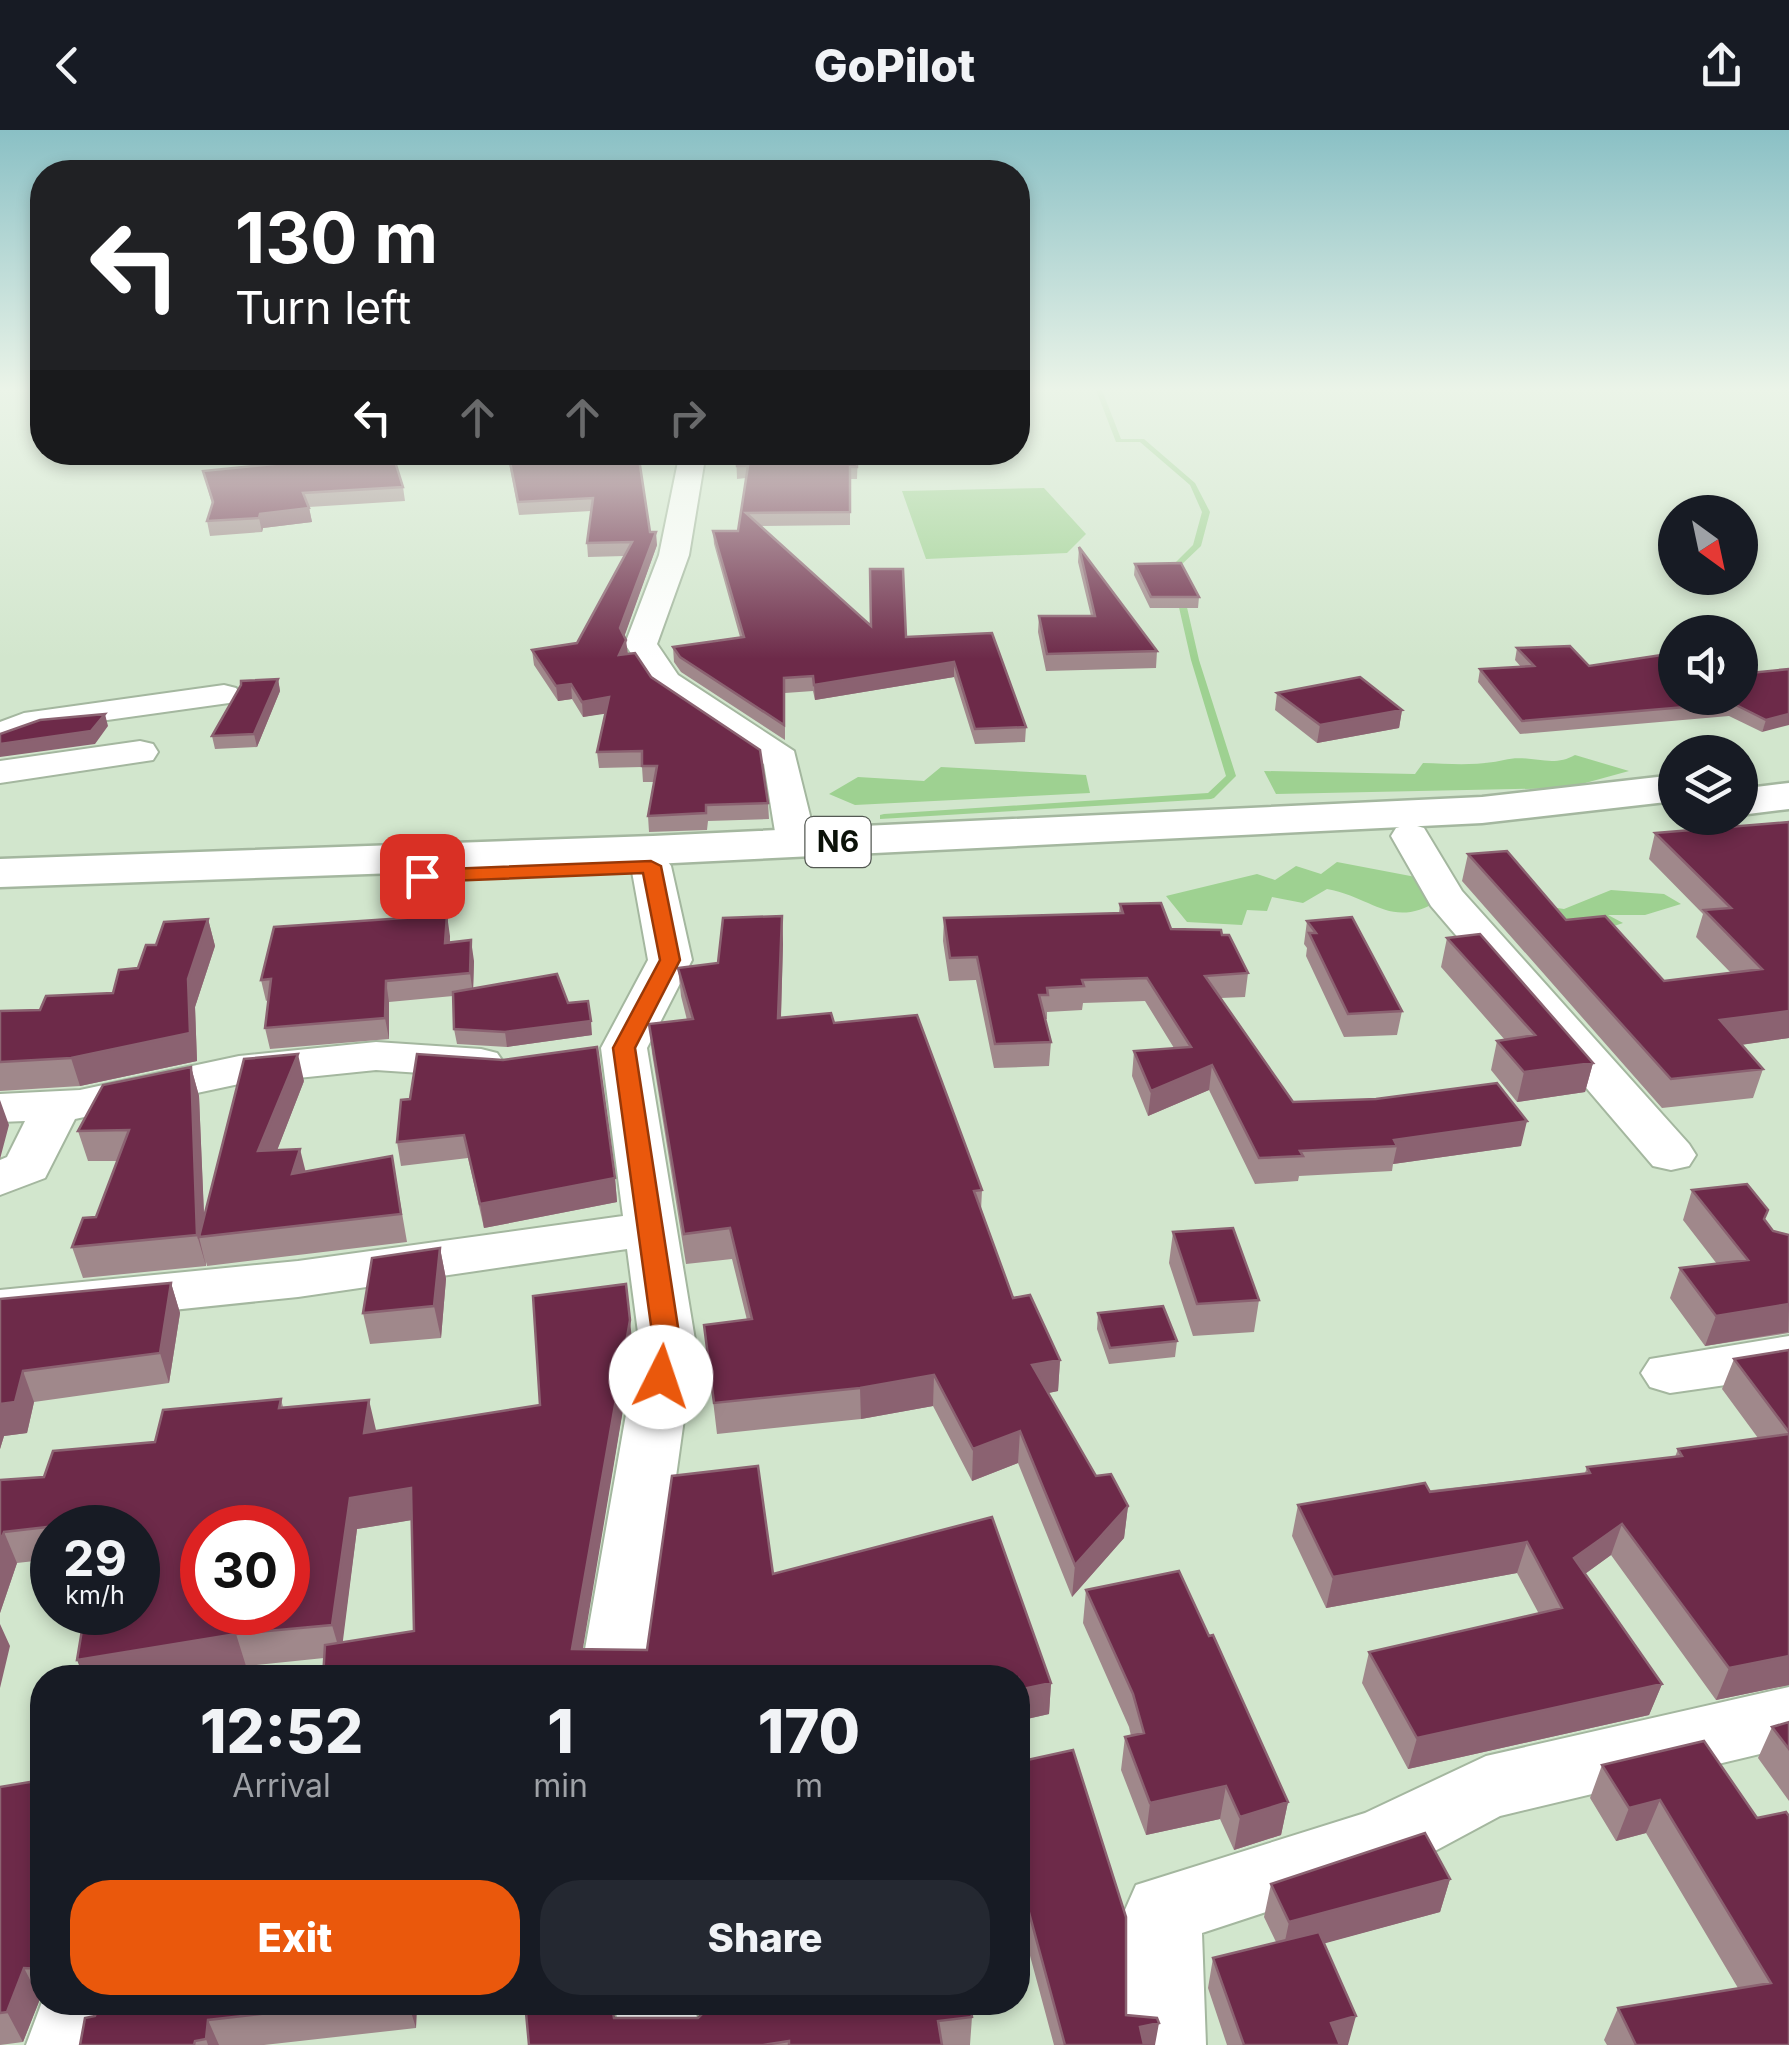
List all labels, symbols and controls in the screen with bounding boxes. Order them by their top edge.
icon: back [40,38,95,93]
text: GoPilot [814,38,975,93]
icon: share [1694,38,1749,93]
text: 130 m [235,195,438,280]
icon: left [70,200,200,330]
text: Turn left [235,280,411,335]
icon: left [345,390,400,445]
icon: ahead [450,390,505,445]
icon: ahead [555,390,610,445]
icon: right [660,390,715,445]
north arrow [1658,495,1758,595]
map controls [1658,495,1758,835]
button: sound [1658,615,1758,715]
button: layers [1658,735,1758,835]
road number: N6 [806,817,870,867]
pin [380,834,465,919]
icon: arrive [395,849,450,904]
position arrow [609,1325,713,1429]
speed limit sign: 30 [180,1505,310,1635]
text: 29 [63,1528,127,1588]
text: km/h [65,1580,125,1610]
text: 12:52 [200,1695,363,1767]
text: 1 [547,1695,574,1767]
text: 170 [758,1695,860,1767]
text: Arrival [232,1766,331,1805]
text: min [533,1766,588,1805]
text: m [795,1766,823,1805]
button: Exit [70,1880,520,1995]
button: Share [540,1880,990,1995]

